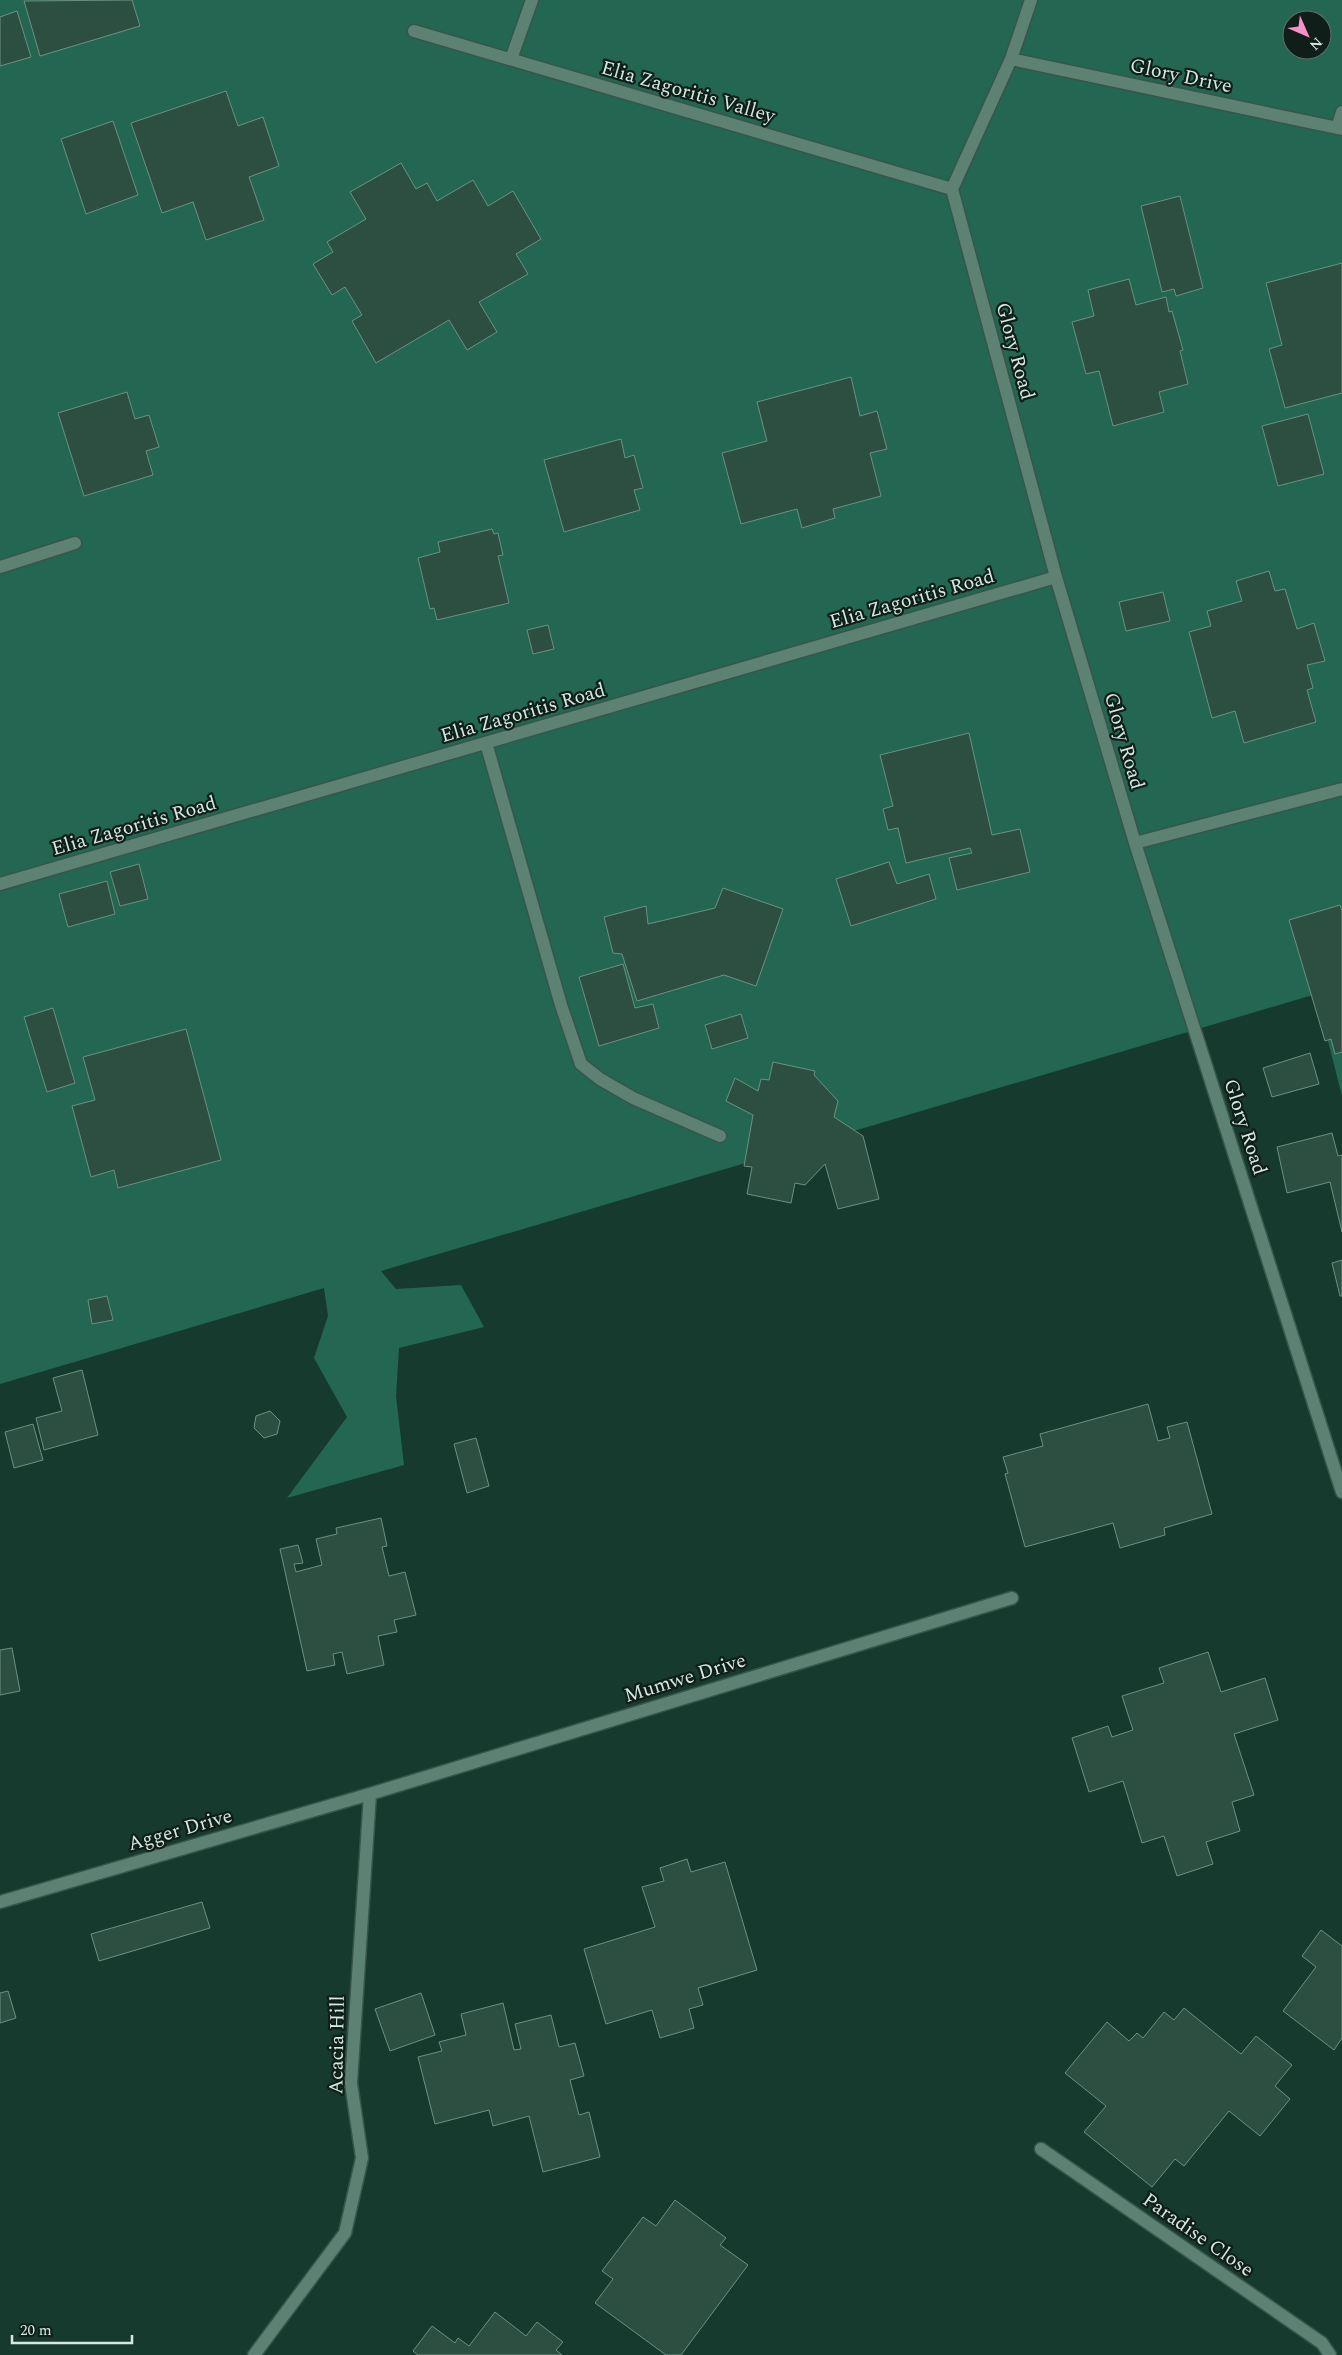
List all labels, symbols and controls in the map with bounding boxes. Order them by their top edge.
north arrow [1282,10,1332,60]
text: N [1304,32,1327,55]
street label: Glory Drive [1127,51,1235,101]
street label: Elia Zagoritis Valley [597,53,780,132]
street label: Glory Road [988,299,1042,403]
street label: Elia Zagoritis Road [826,561,998,637]
street label: Elia Zagoritis Road [437,675,609,751]
street label: Glory Road [1096,689,1152,793]
street label: Elia Zagoritis Road [48,788,220,864]
street label: Glory Road [1215,1075,1275,1179]
street label: Mumwe Drive [620,1645,750,1711]
street label: Agger Drive [124,1801,236,1859]
street label: Acacia Hill [321,1995,353,2095]
street label: Paradise Close [1136,2185,1260,2285]
scale bar [12,2312,132,2344]
text: 20 m [20,2319,52,2342]

